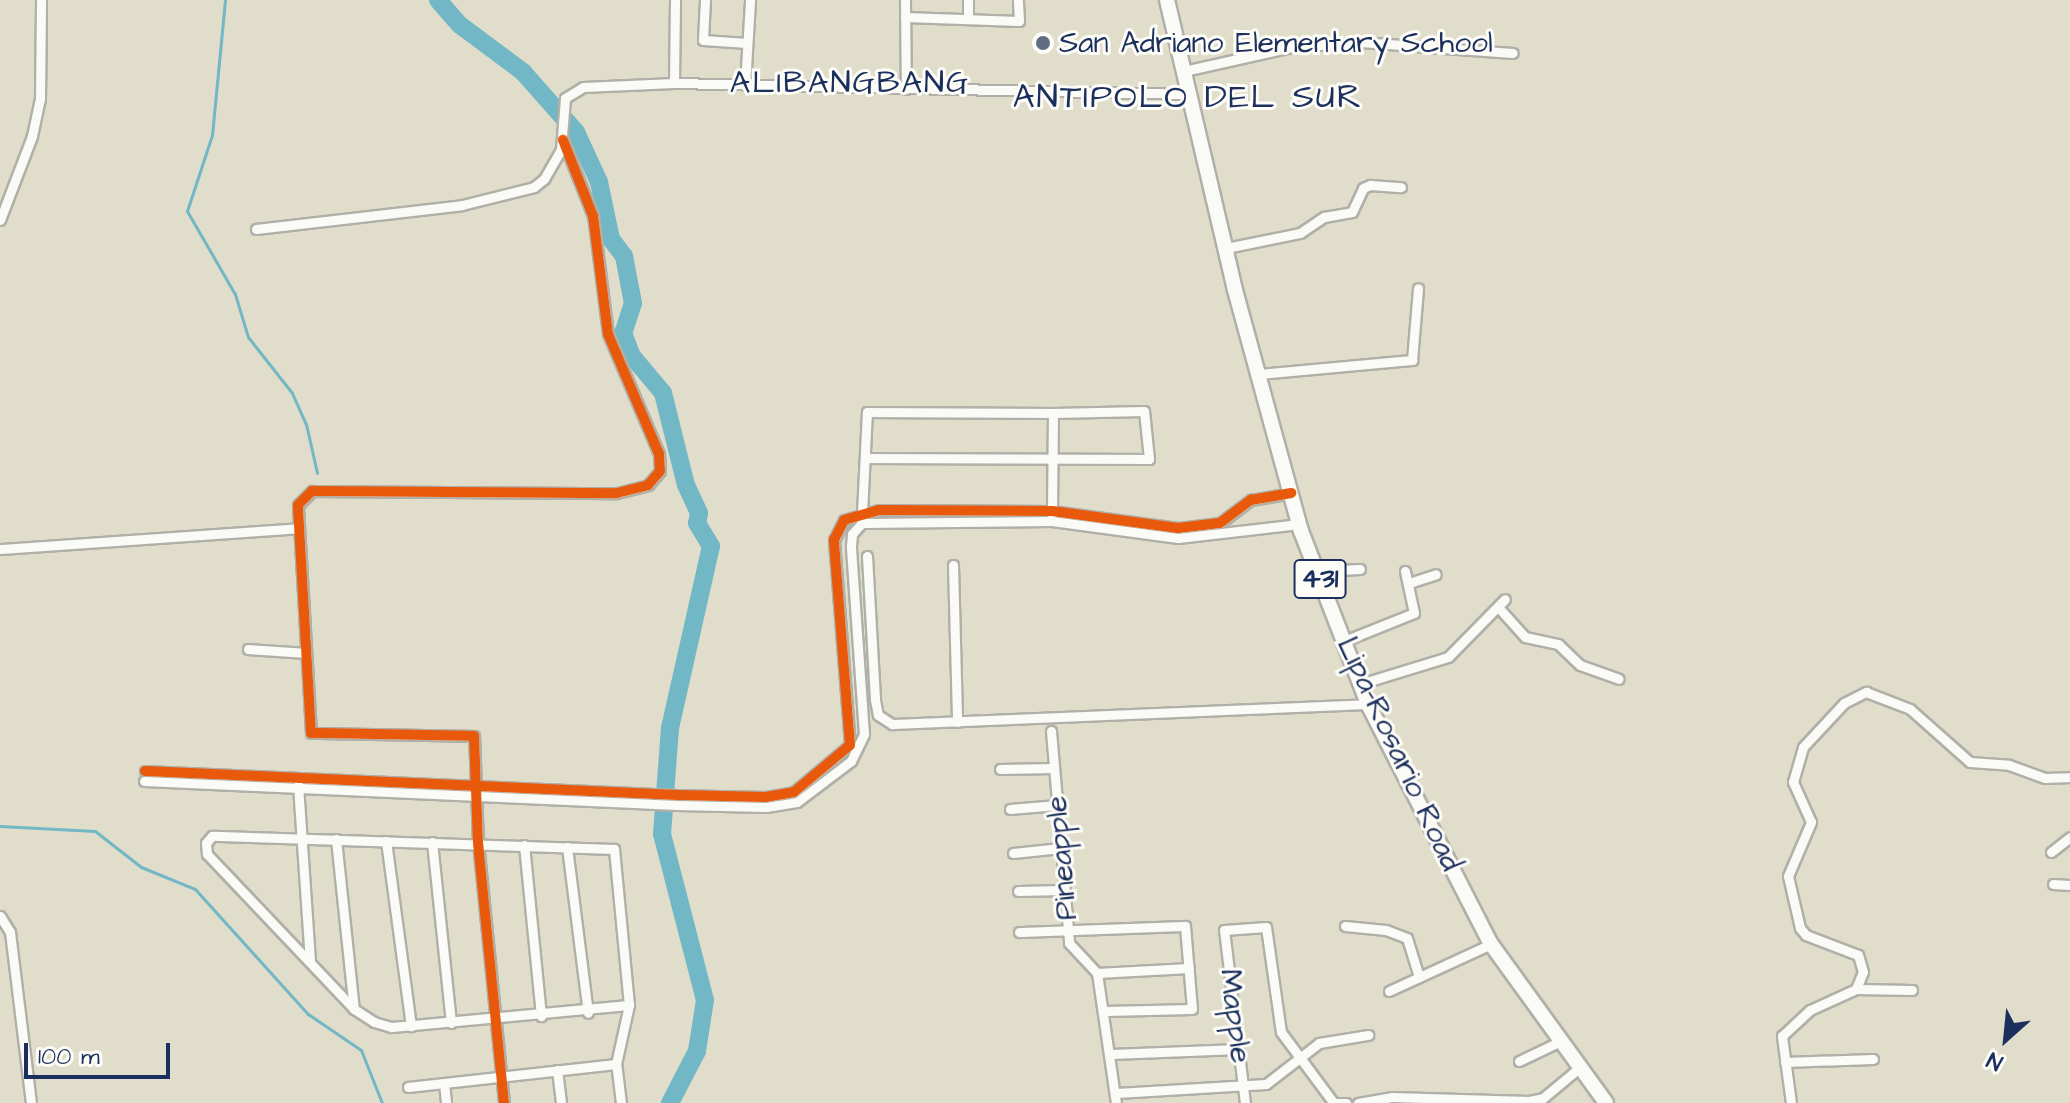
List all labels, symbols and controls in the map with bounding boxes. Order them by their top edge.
place label: San Adriano Elementary School [1059,25,1493,61]
marker: San Adriano Elementary School [1034,34,1052,52]
district label: ALIBANGBANG [730,64,970,102]
district label: ANTIPOLO DEL SUR [1013,78,1363,118]
road number: 431 [1292,555,1348,603]
street label: Lipa-Rosario Road [1329,631,1469,877]
street label: Pineapple [1039,794,1085,922]
street label: Mapple [1211,967,1259,1065]
north arrow [1966,999,2046,1079]
scale bar [28,1027,174,1077]
text: 100 m [38,1040,100,1074]
text: N [1982,1044,2008,1078]

